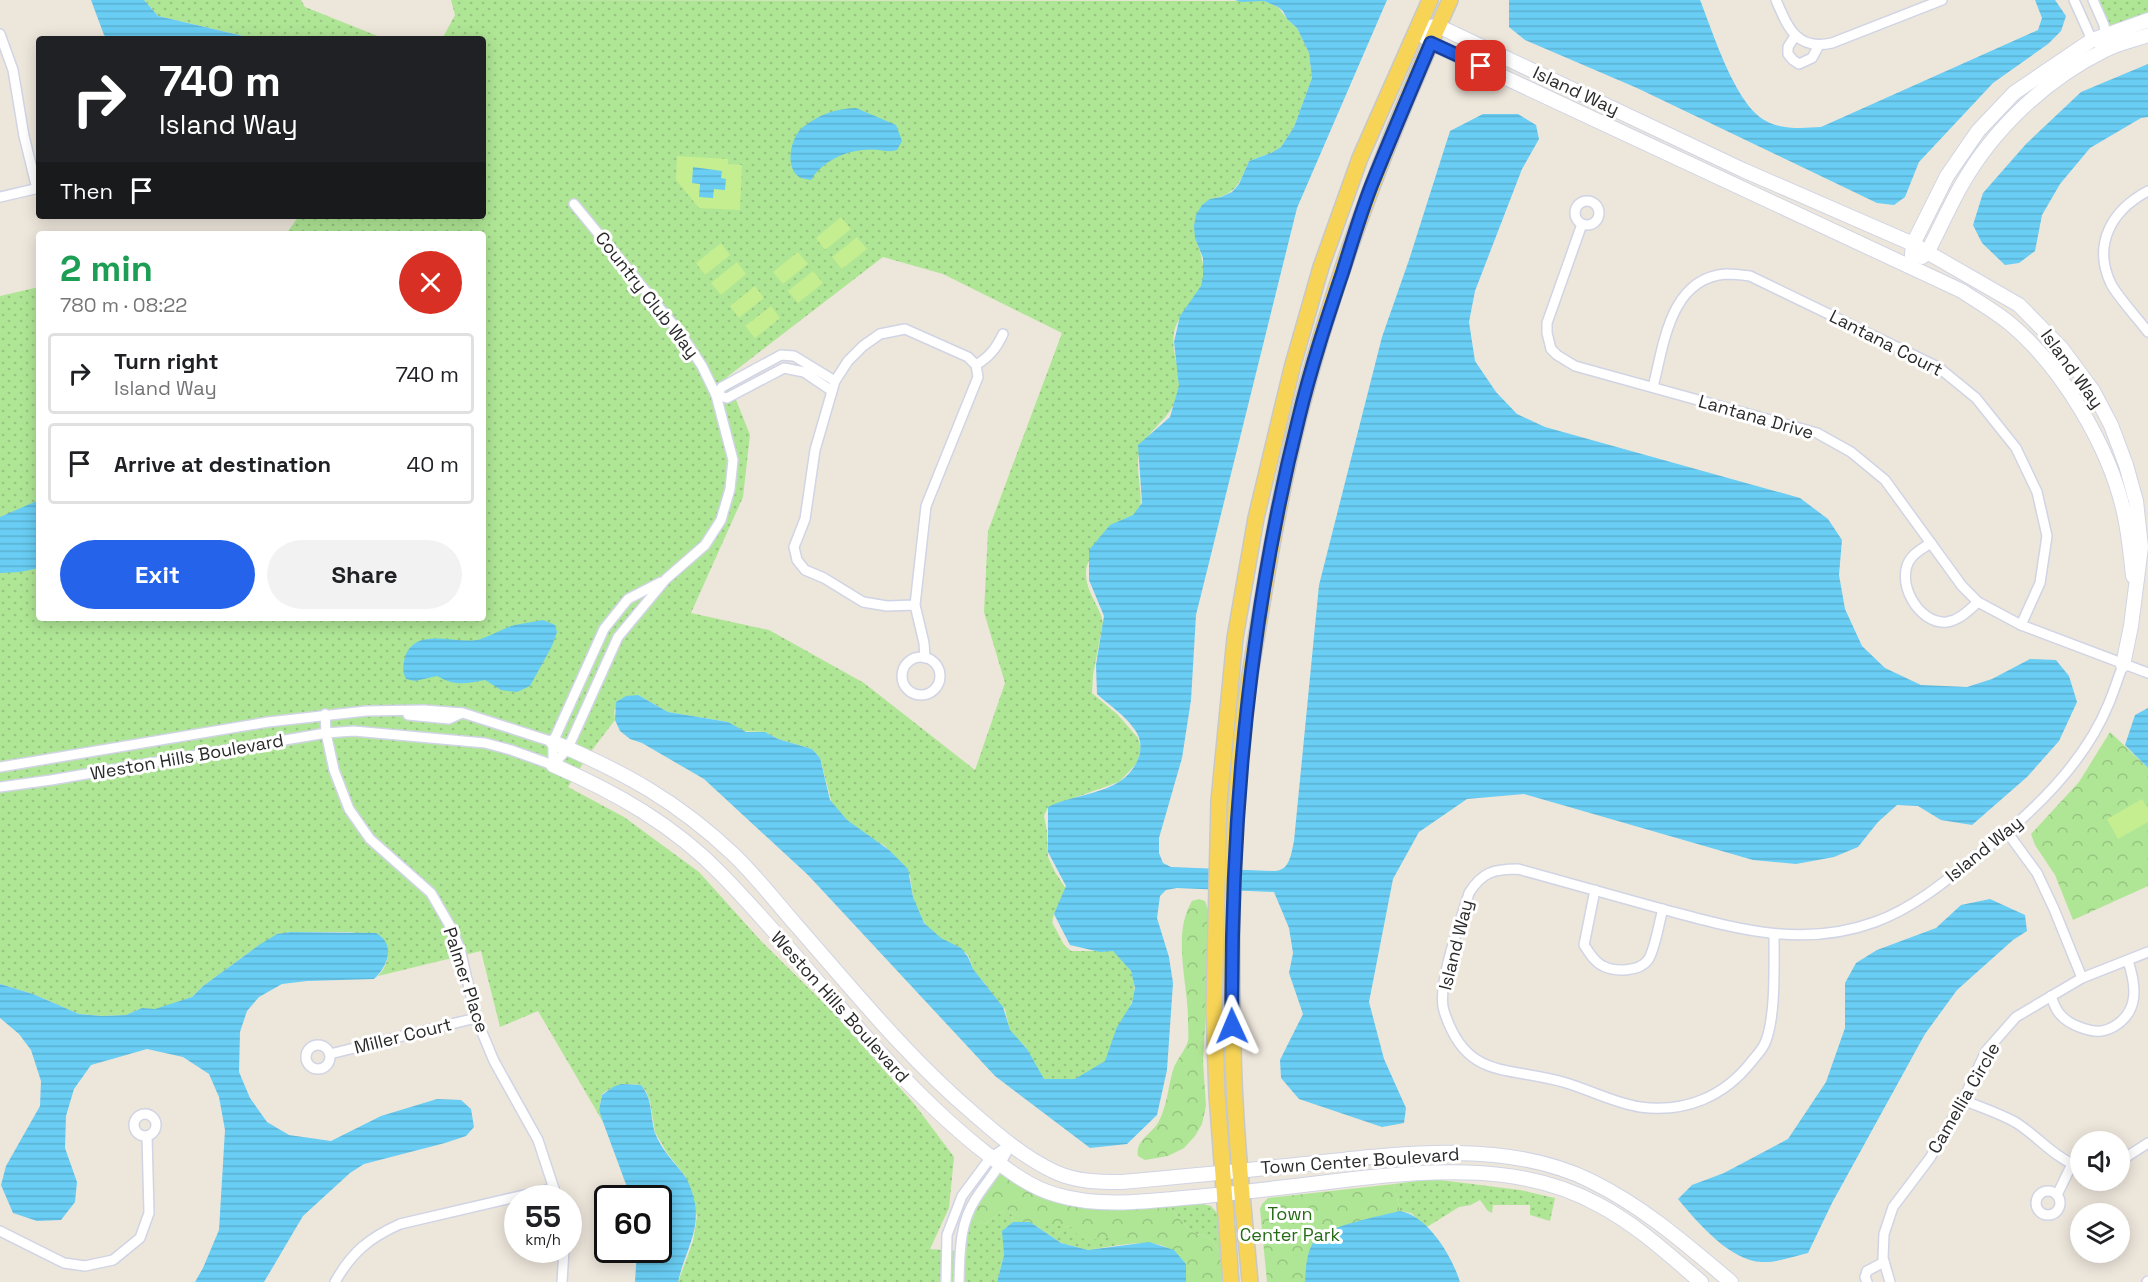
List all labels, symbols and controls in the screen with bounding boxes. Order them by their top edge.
pin [1455,40,1506,91]
icon: arrive [1464,49,1497,82]
text: 740 m [159,55,281,108]
icon: right [60,60,138,138]
street label: Island Way [1529,61,1623,121]
text: Island Way [159,107,298,142]
icon: arrive [125,174,158,207]
text: Then [60,177,113,205]
street label: Country Club Way [591,227,704,363]
text: 2 min [60,246,153,292]
button: close [399,251,462,314]
text: 780 m · 08:22 [60,292,187,318]
street label: Lantana Court [1826,304,1947,381]
street label: Island Way [2036,325,2109,413]
text: Turn right [114,347,219,375]
icon: right [63,357,96,390]
text: 740 m [395,360,459,388]
text: Island Way [114,375,217,401]
street label: Lantana Drive [1696,389,1816,444]
icon: arrive [63,447,96,480]
text: Arrive at destination [114,450,331,478]
text: 40 m [407,450,459,478]
button: Exit [60,540,255,609]
button: Share [267,540,462,609]
street label: Weston Hills Boulevard [88,728,285,785]
street label: Island Way [1941,811,2027,887]
street label: Island Way [1433,897,1478,993]
street label: Palmer Place [439,924,494,1036]
street label: Weston Hills Boulevard [766,926,914,1087]
position arrow [1200,994,1264,1058]
street label: Miller Court [352,1012,454,1059]
street label: Camellia Circle [1922,1038,2005,1157]
map controls [2070,1131,2130,1263]
button: sound [2070,1131,2130,1191]
street label: Town Center Boulevard [1260,1142,1460,1179]
speed limit sign: 60 [594,1185,672,1263]
text: 55 [525,1197,561,1236]
park label: Town Center Park [1240,1202,1341,1246]
button: layers [2070,1203,2130,1263]
text: km/h [525,1230,561,1249]

